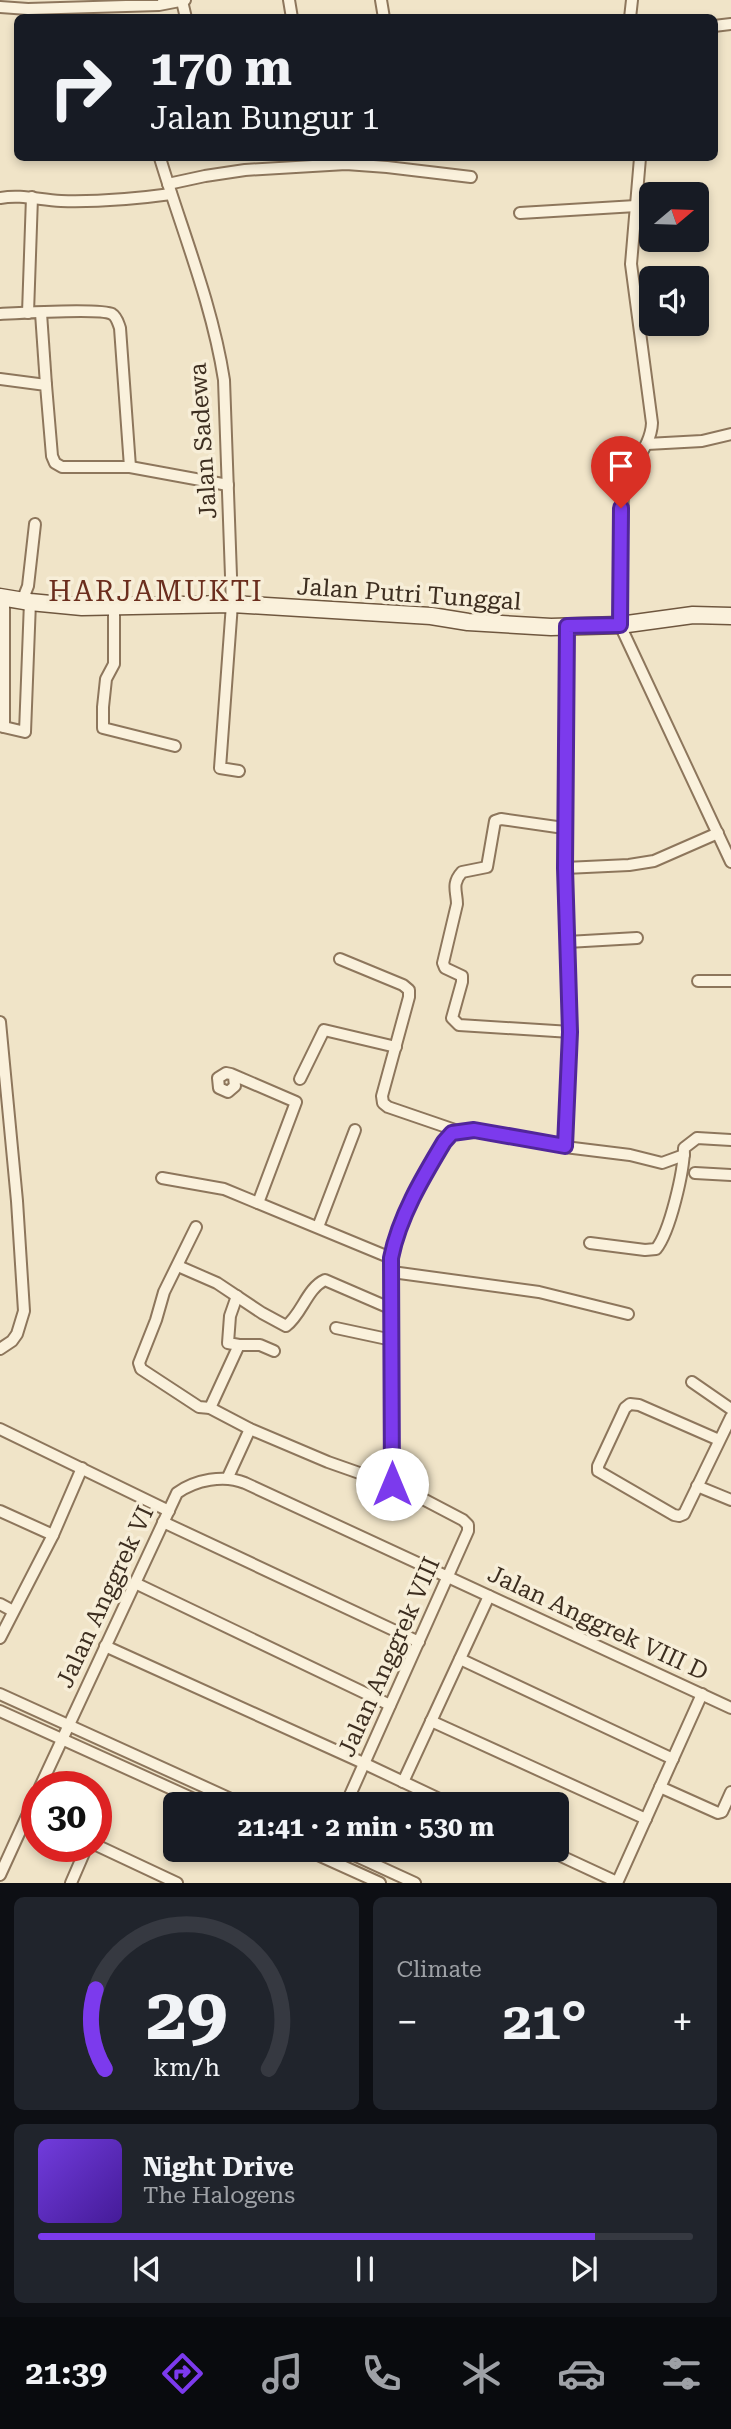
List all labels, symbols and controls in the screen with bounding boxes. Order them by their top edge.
text: 170 m [150,40,292,97]
icon: right [35,42,126,133]
text: Jalan Bungur 1 [150,99,380,137]
north arrow [639,182,709,252]
map controls [639,182,709,336]
button: sound [639,266,709,336]
street label: Jalan Sadewa [184,362,222,520]
pin [591,436,651,508]
icon: arrive [602,447,640,485]
street label: Jalan Putri Tunggal [296,572,522,616]
district label: HARJAMUKTI [48,575,264,608]
position arrow [355,1447,429,1521]
street label: Jalan Anggrek VI [51,1502,159,1692]
street label: Jalan Anggrek VIII [332,1553,446,1761]
street label: Jalan Anggrek VIII D [483,1560,713,1686]
speed limit sign: 30 [21,1771,112,1862]
text: 21:41 · 2 min · 530 m [238,1812,494,1842]
text: Climate [397,1956,482,1983]
text: 29 [145,1973,227,2058]
text: 21° [503,1991,587,2052]
text: − [397,2000,418,2044]
text: + [672,2000,693,2044]
text: km/h [153,2053,220,2082]
text: Night Drive [143,2152,294,2182]
text: The Halogens [143,2182,295,2209]
icon: previous [128,2250,166,2288]
icon: pause [346,2250,384,2288]
icon: next [565,2250,603,2288]
icon: directions [158,2349,207,2398]
icon: music [258,2349,307,2398]
icon: phone [357,2349,406,2398]
icon: climate [457,2349,506,2398]
icon: car [557,2349,606,2398]
icon: filters [657,2349,706,2398]
text: 21:39 [25,2354,107,2392]

